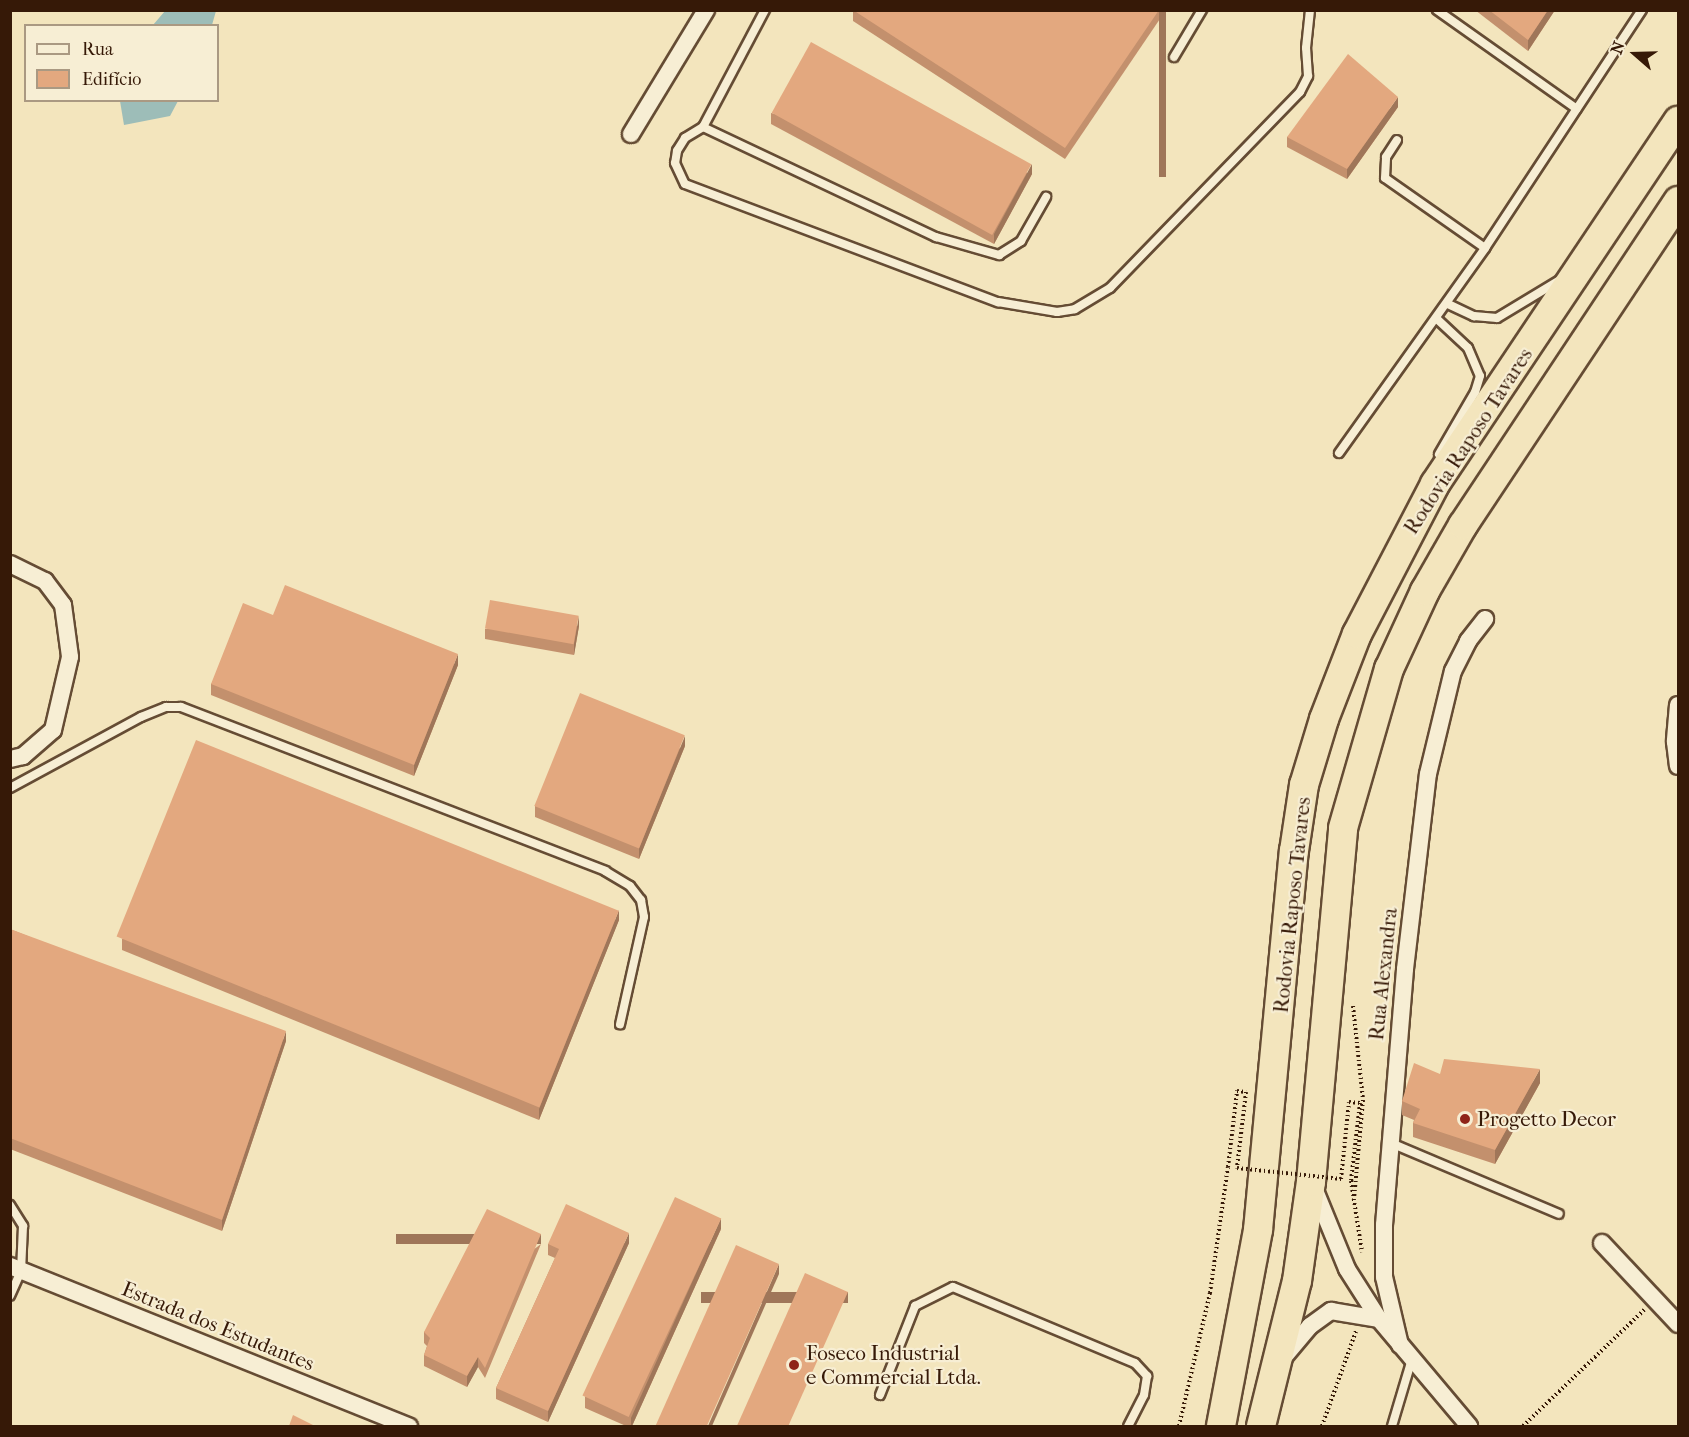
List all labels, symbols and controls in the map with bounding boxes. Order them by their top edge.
legend [24,24,219,102]
north arrow [1605,24,1665,84]
text: Rua [82,39,113,60]
text: N [1607,39,1629,57]
text: Edifício [82,69,141,90]
street label: Rodovia Raposo Tavares [1398,343,1538,539]
street label: Rodovia Raposo Tavares [1268,796,1316,1014]
street label: Rua Alexandra [1364,906,1402,1042]
place label: Progetto Decor [1477,1106,1616,1132]
marker: Progetto Decor [1458,1112,1472,1126]
street label: Estrada dos Estudantes [118,1276,318,1376]
place label: Foseco Industrial e Commercial Ltda. [806,1340,981,1390]
marker: Foseco Industrial e Commercial Ltda. [787,1358,801,1372]

